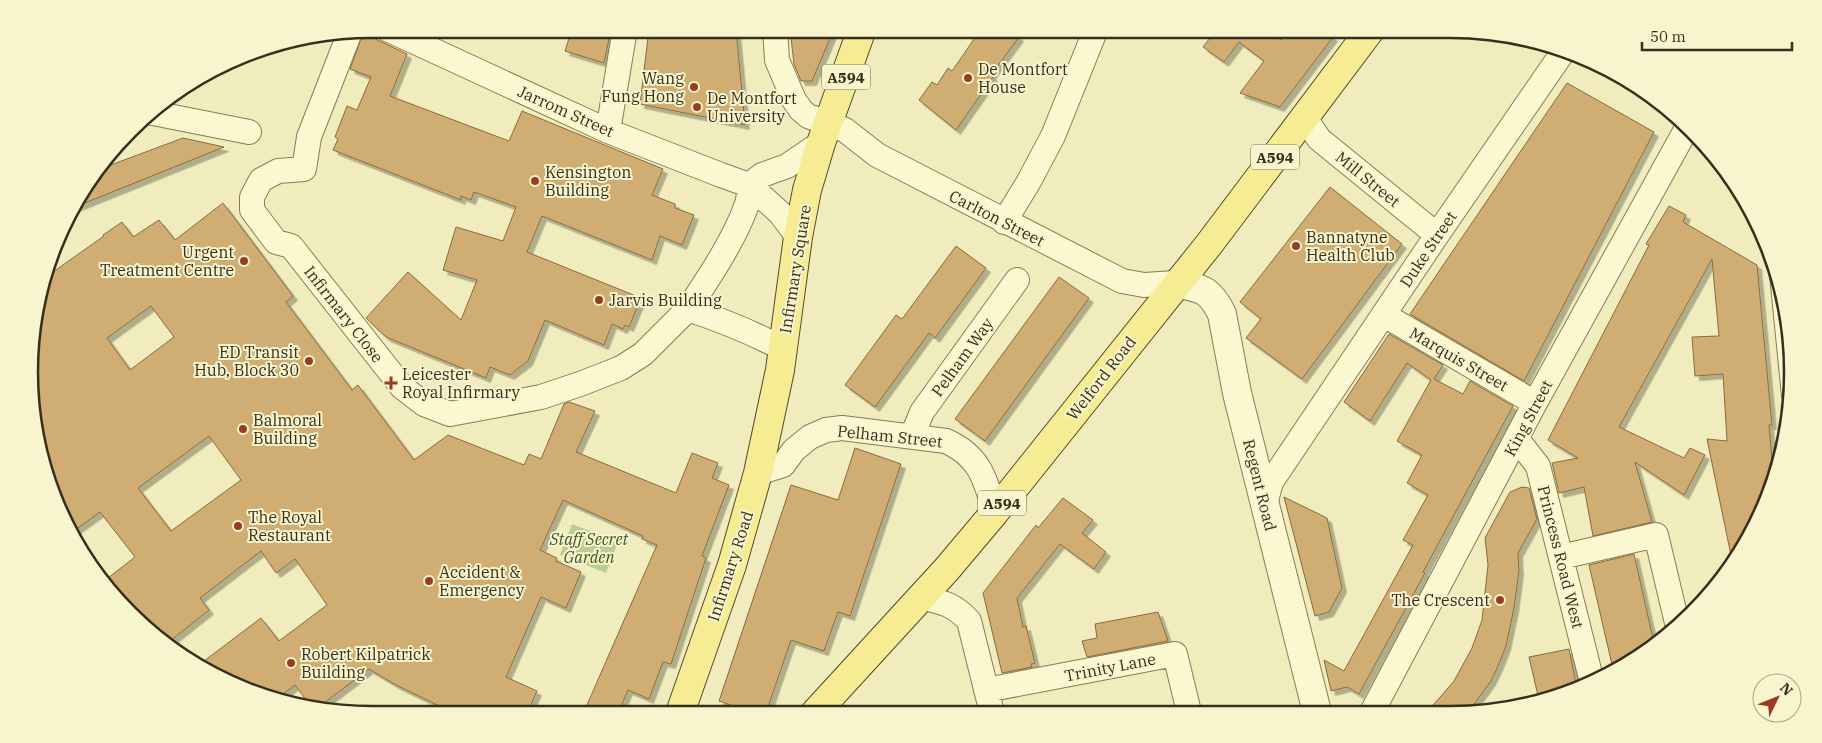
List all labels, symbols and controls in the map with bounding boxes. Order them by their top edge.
scale bar [1642,20,1792,52]
text: 50 m [1650,27,1686,46]
place label: De Montfort House [978,59,1068,97]
road number: A594 [822,64,870,90]
place label: Wang Fung Hong [601,68,684,106]
marker: De Montfort House [962,72,974,84]
street label: Jarrom Street [515,81,617,141]
marker: Wang Fung Hong [688,81,700,93]
place label: De Montfort University [707,88,797,126]
marker: De Montfort University [691,101,703,113]
road number: A594 [1251,144,1299,170]
street label: Mill Street [1332,147,1405,211]
place label: Kensington Building [545,162,631,200]
marker: Kensington Building [529,175,541,187]
street label: Carlton Street [946,185,1048,251]
street label: Infirmary Square [775,203,815,335]
street label: Duke Street [1395,207,1461,291]
place label: Bannatyne Health Club [1306,227,1395,265]
marker: Bannatyne Health Club [1290,240,1302,252]
place label: Urgent Treatment Centre [100,242,234,280]
marker: Urgent Treatment Centre [238,255,250,267]
street label: Infirmary Close [300,262,388,366]
place label: Jarvis Building [609,290,722,310]
marker: Jarvis Building [593,294,605,306]
street label: Pelham Way [927,313,998,400]
street label: Marquis Street [1406,323,1512,396]
street label: Welford Road [1062,332,1140,424]
place label: ED Transit Hub, Block 30 [194,342,299,380]
marker: ED Transit Hub, Block 30 [303,355,315,367]
place label: Leicester Royal Infirmary [402,364,521,402]
marker: Leicester Royal Infirmary [384,376,398,390]
street label: King Street [1499,376,1557,460]
place label: Balmoral Building [253,410,322,448]
street label: Pelham Street [836,421,944,452]
marker: Balmoral Building [237,423,249,435]
street label: Regent Road [1239,437,1281,533]
street label: Princess Road West [1534,483,1589,631]
road number: A594 [978,490,1026,516]
place label: The Royal Restaurant [248,507,331,545]
street label: Infirmary Road [703,508,757,624]
marker: The Royal Restaurant [232,520,244,532]
park label: Staff Secret Garden [549,529,630,567]
place label: Accident & Emergency [439,562,525,600]
marker: Accident & Emergency [423,575,435,587]
place label: The Crescent [1391,590,1490,610]
marker: The Crescent [1494,594,1506,606]
place label: Robert Kilpatrick Building [301,644,431,682]
street label: Trinity Lane [1063,648,1157,686]
marker: Robert Kilpatrick Building [285,657,297,669]
north arrow [1752,673,1802,723]
text: N [1776,679,1797,699]

